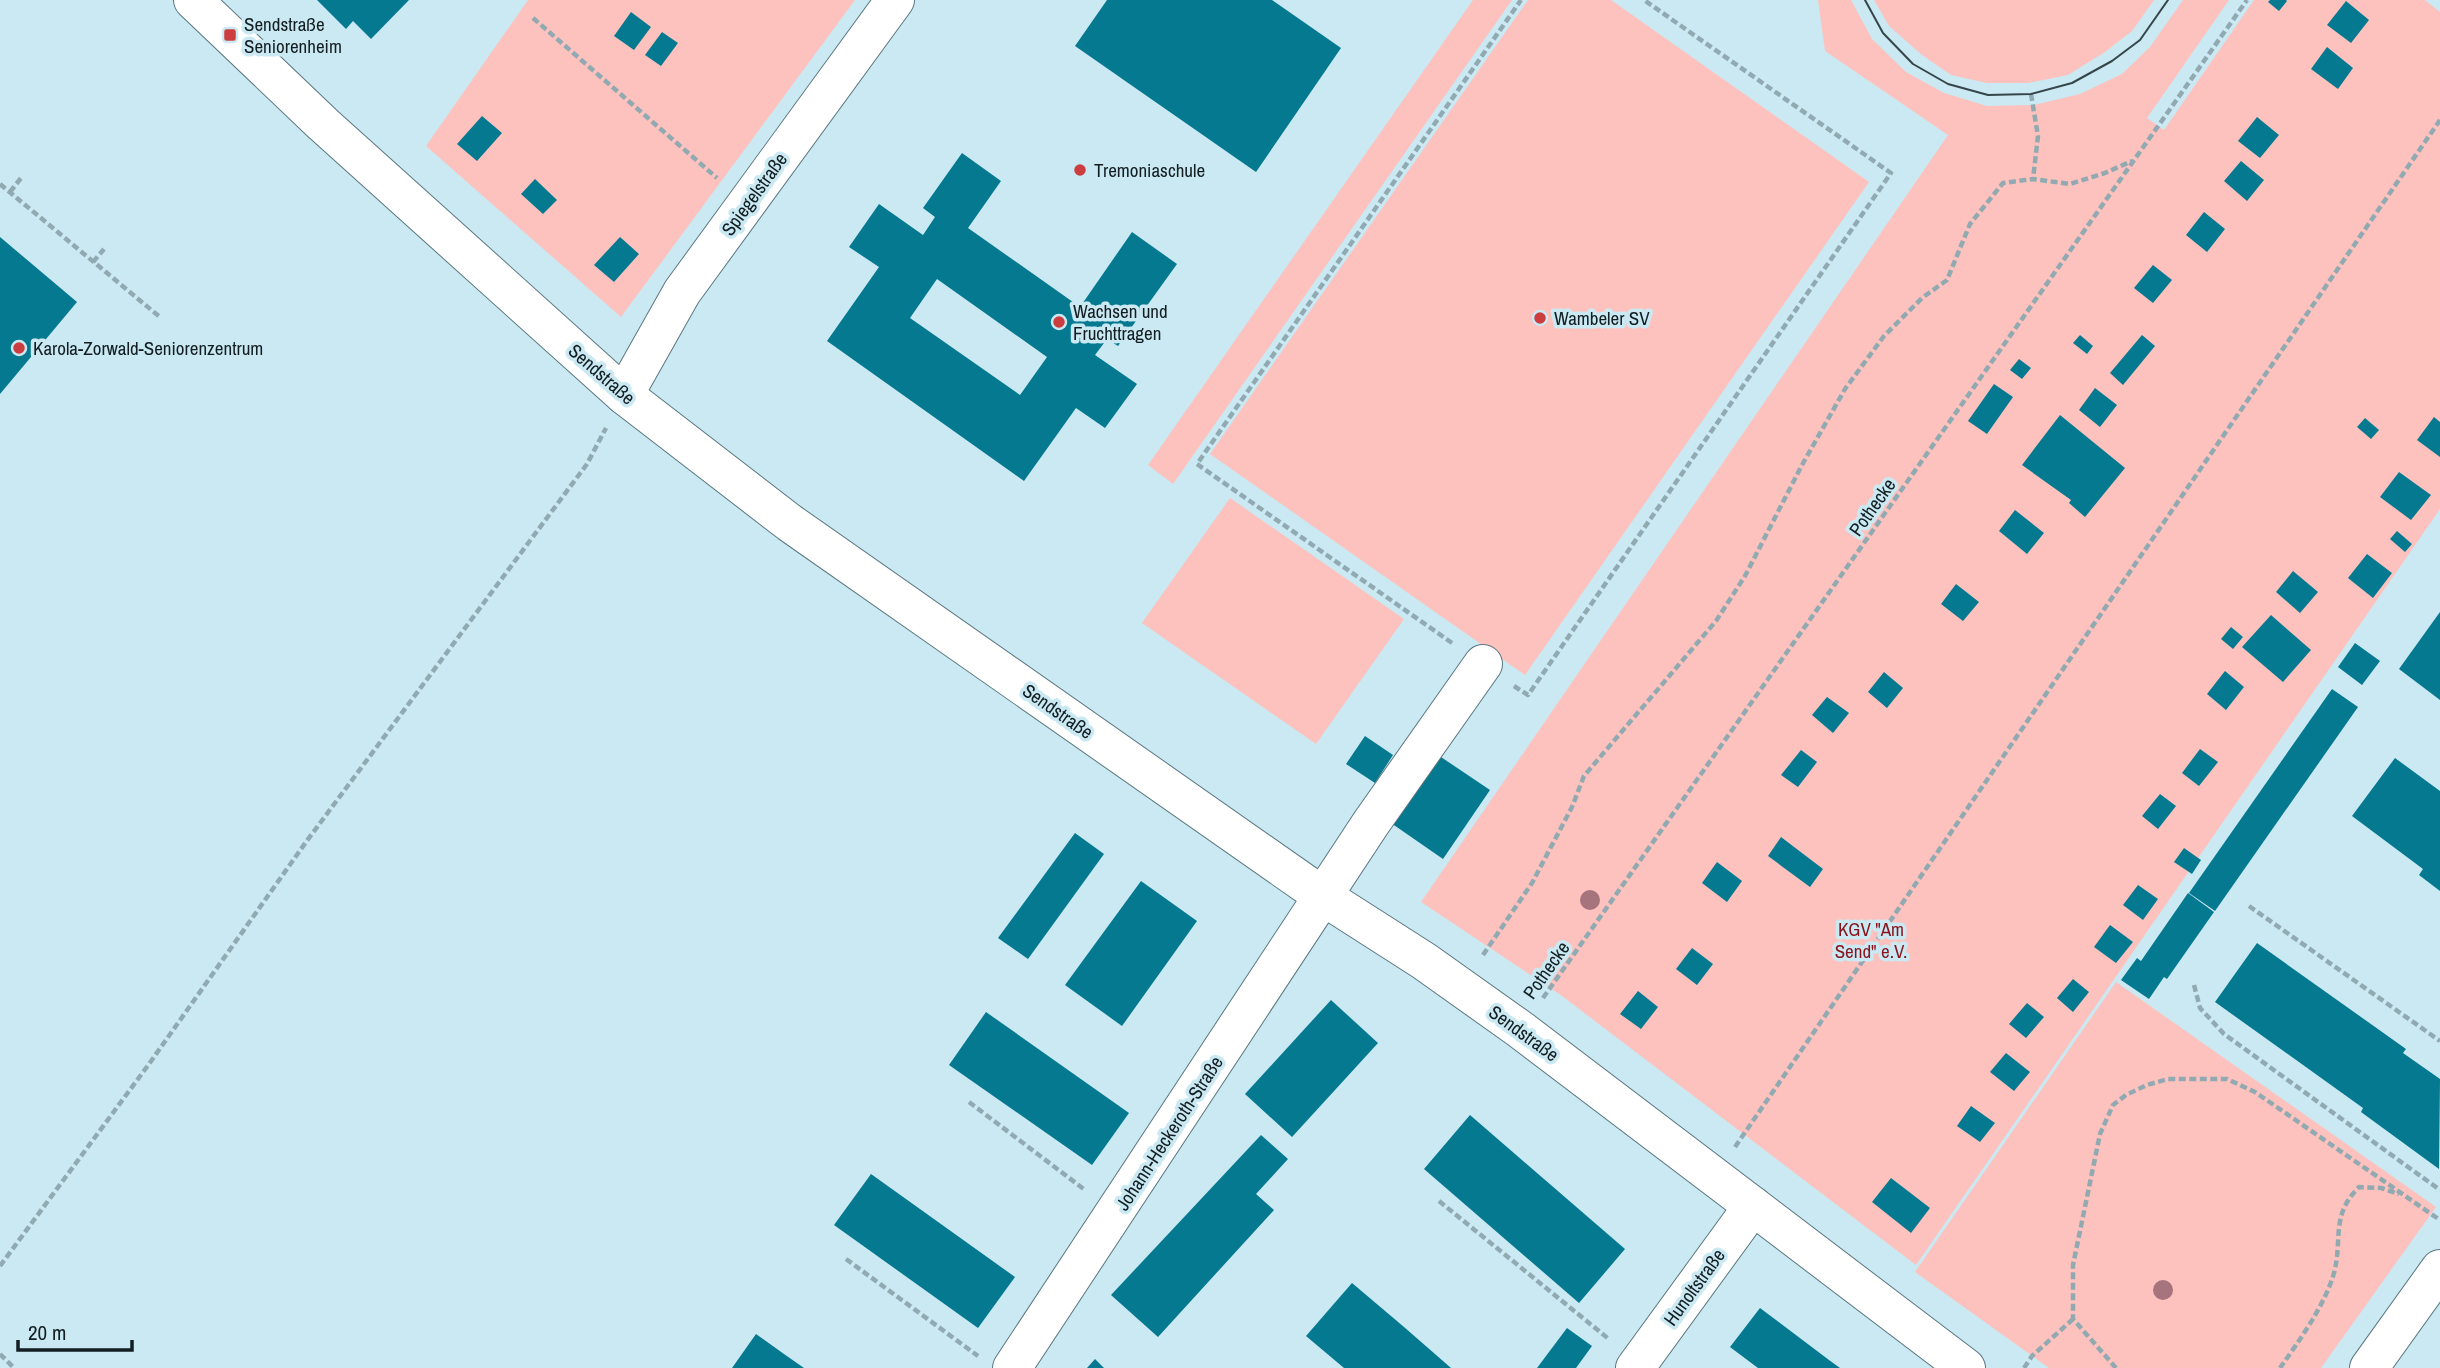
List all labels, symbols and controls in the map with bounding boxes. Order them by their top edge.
place label: Sendstraße Seniorenheim [244,11,342,59]
marker: Sendstraße Seniorenheim [222,27,238,43]
street label: Spiegelstraße [715,147,793,241]
place label: Tremoniaschule [1094,157,1205,183]
marker: Tremoniaschule [1072,162,1088,178]
place label: Wachsen und Fruchttragen [1073,298,1168,346]
place label: Wambeler SV [1554,305,1650,331]
marker: Wambeler SV [1532,310,1548,326]
marker: Wachsen und Fruchttragen [1051,314,1067,330]
place label: Karola-Zorwald-Seniorenzentrum [33,335,263,361]
street label: Sendstraße [563,338,641,410]
marker: Karola-Zorwald-Seniorenzentrum [11,340,27,356]
street label: Pothecke [1843,473,1901,541]
street label: Sendstraße [1018,677,1098,745]
park label: KGV "Am Send" e.V. [1835,916,1907,964]
street label: Pothecke [1517,936,1575,1004]
street label: Sendstraße [1484,999,1564,1067]
street label: Johann-Heckeroth-Straße [1109,1051,1229,1215]
street label: Hunoltstraße [1657,1243,1731,1331]
scale bar [18,1308,131,1352]
text: 20 m [28,1318,66,1347]

